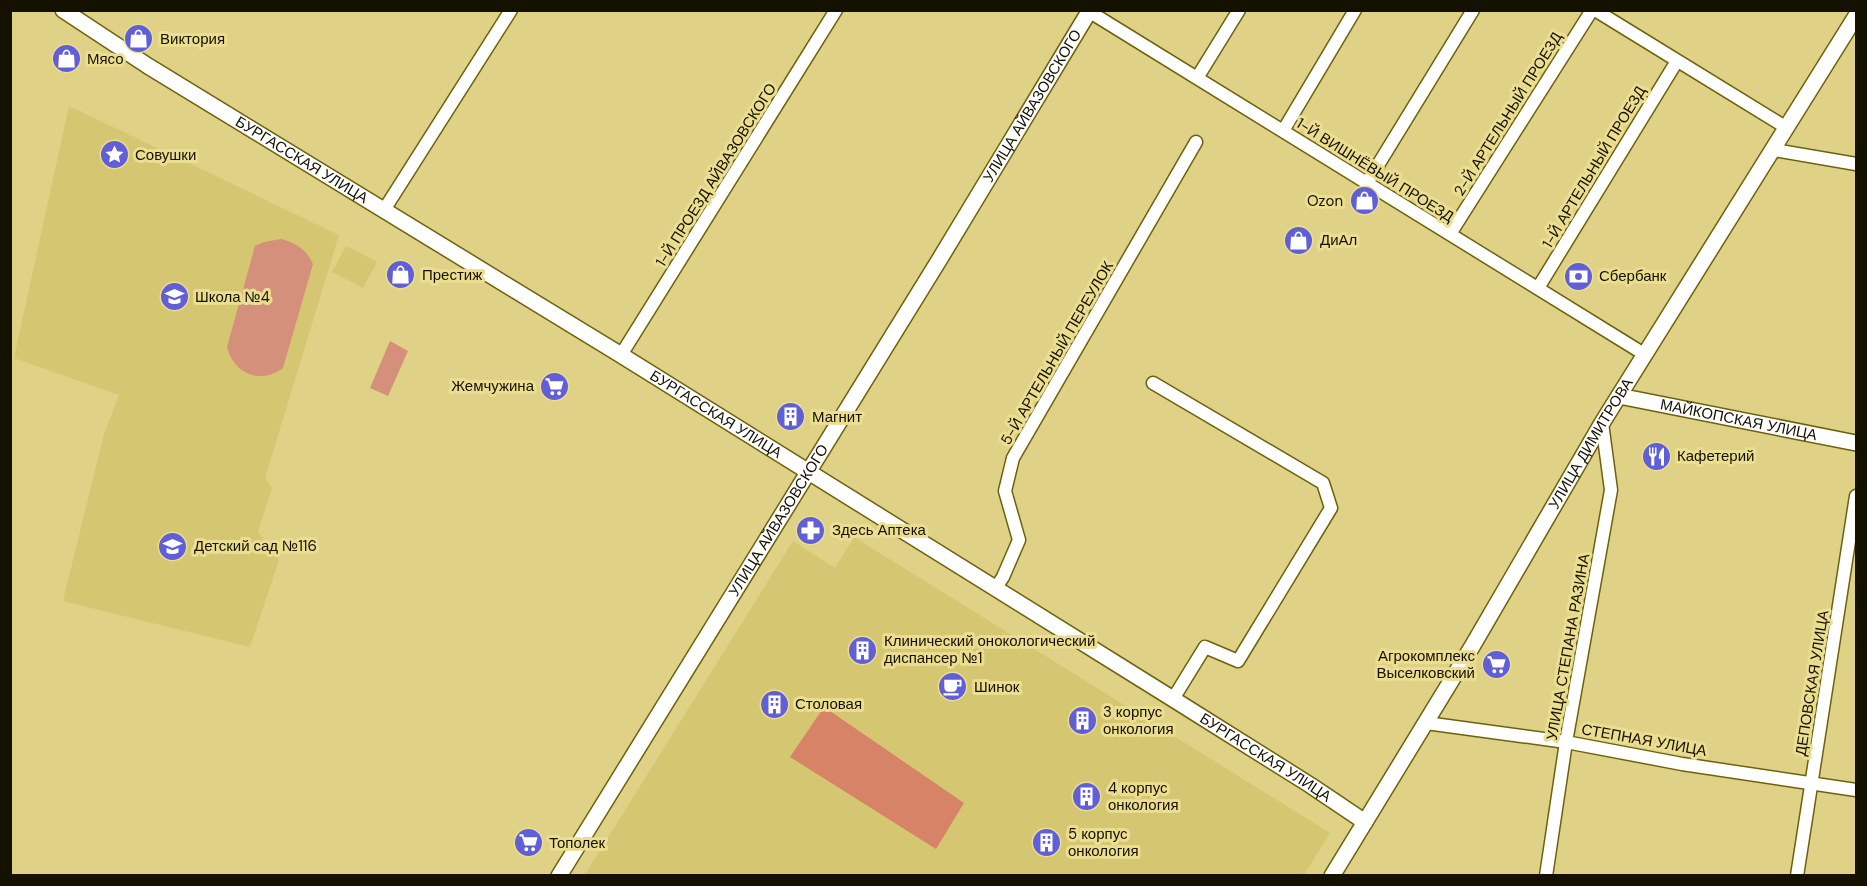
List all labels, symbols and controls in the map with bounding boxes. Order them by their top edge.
shop icon: Виктория [123,23,155,55]
street label: УЛИЦА АЙВАЗОВСКОГО [978,26,1086,186]
street label: 2-Й АРТЕЛЬНЫЙ ПРОЕЗД [1449,28,1567,200]
place label: Виктория [160,29,225,49]
shop icon: Мясо [50,43,82,75]
place label: Мясо [87,49,124,69]
street label: 1-Й ПРОЕЗД АЙВАЗОВСКОГО [651,79,781,271]
street label: 1-Й АРТЕЛЬНЫЙ ПРОЕЗД [1538,82,1650,252]
street label: БУРГАССКАЯ УЛИЦА [232,112,372,208]
street label: 1-Й ВИШНЁВЫЙ ПРОЕЗД [1293,113,1457,227]
place icon: Совушки [98,139,130,171]
place label: Совушки [135,145,196,165]
shop icon: Ozon [1348,185,1380,217]
place label: Ozon [1307,191,1343,211]
shop icon: ДиАл [1283,224,1315,256]
place label: ДиАл [1320,230,1357,250]
street label: 5-Й АРТЕЛЬНЫЙ ПЕРЕУЛОК [996,257,1118,449]
shop icon: Престиж [385,259,417,291]
bank icon: Сбербанк [1562,260,1594,292]
place label: Престиж [422,265,482,285]
place label: Сбербанк [1599,266,1667,286]
school or university icon: Школа №4 [158,281,190,313]
place label: Школа №4 [195,287,270,307]
street label: БУРГАССКАЯ УЛИЦА [646,366,786,463]
supermarket icon: Жемчужина [539,370,571,402]
street label: УЛИЦА ДИМИТРОВА [1544,374,1638,513]
place label: Жемчужина [451,376,535,396]
street label: МАЙКОПСКАЯ УЛИЦА [1658,394,1819,445]
building icon: Магнит [775,401,807,433]
place label: Магнит [812,407,862,427]
restaurant icon: Кафетерий [1640,440,1672,472]
street label: УЛИЦА АЙВАЗОВСКОГО [724,441,833,600]
place label: Кафетерий [1677,446,1754,466]
pharmacy icon: Здесь Аптека [795,514,827,546]
place label: Здесь Аптека [832,520,927,540]
school or university icon: Детский сад №116 [157,530,189,562]
place label: Детский сад №116 [194,536,317,556]
street label: УЛИЦА СТЕПАНА РАЗИНА [1542,552,1594,742]
street label: ДЕПОВСКАЯ УЛИЦА [1791,609,1833,757]
place label: Клинический онокологический диспансер №1 [884,631,1095,668]
building icon: Клинический онокологический диспансер №1 [847,634,879,666]
place label: Агрокомплекс Выселковский [1376,646,1475,683]
supermarket icon: Агрокомплекс Выселковский [1480,649,1512,681]
cafe icon: Шинок [937,671,969,703]
place label: Шинок [974,677,1020,697]
building icon: Столовая [758,688,790,720]
place label: Столовая [795,694,862,714]
place label: 3 корпус онкология [1103,702,1174,739]
building icon: 3 корпус онкология [1066,705,1098,737]
street label: БУРГАССКАЯ УЛИЦА [1196,708,1335,807]
street label: СТЕПНАЯ УЛИЦА [1580,719,1708,761]
place label: 4 корпус онкология [1108,778,1179,815]
building icon: 4 корпус онкология [1071,781,1103,813]
place label: 5 корпус онкология [1068,824,1139,861]
supermarket icon: Тополек [512,827,544,859]
building icon: 5 корпус онкология [1031,827,1063,859]
place label: Тополек [549,833,606,853]

